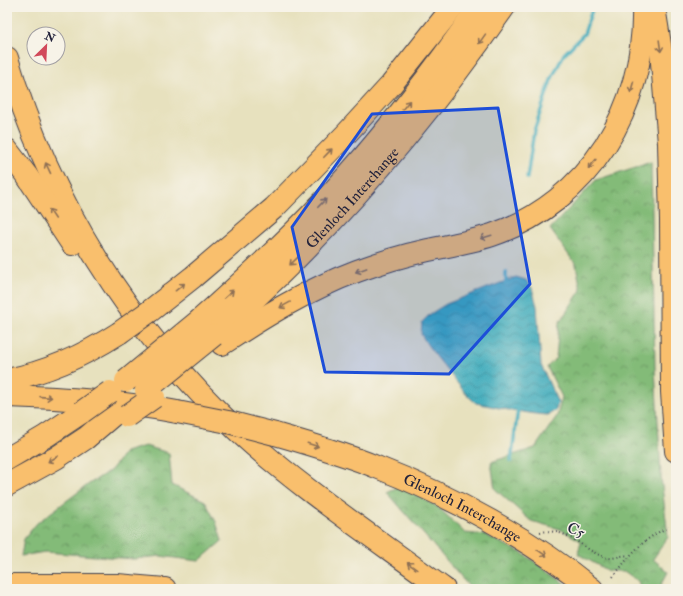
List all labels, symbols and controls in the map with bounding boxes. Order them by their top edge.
north arrow [26,26,66,66]
text: N [42,29,58,46]
one-way arrow [478,33,486,44]
one-way arrow [656,39,664,52]
one-way arrow [628,80,636,93]
one-way arrow [402,99,411,110]
street label: Glenloch Interchange [302,143,403,253]
one-way arrow [323,148,333,158]
one-way arrow [588,159,597,170]
one-way arrow [44,162,51,174]
one-way arrow [317,198,327,208]
one-way arrow [48,209,56,220]
one-way arrow [480,234,493,241]
one-way arrow [288,257,299,266]
one-way arrow [355,266,367,274]
one-way arrow [175,283,186,291]
one-way arrow [224,289,234,299]
one-way arrow [280,302,292,310]
one-way arrow [39,394,52,401]
one-way arrow [306,442,319,449]
one-way arrow [47,456,59,463]
street label: Glenloch Interchange [400,470,525,547]
street label: C5 [564,518,588,543]
one-way arrow [536,549,547,557]
one-way arrow [407,562,418,570]

